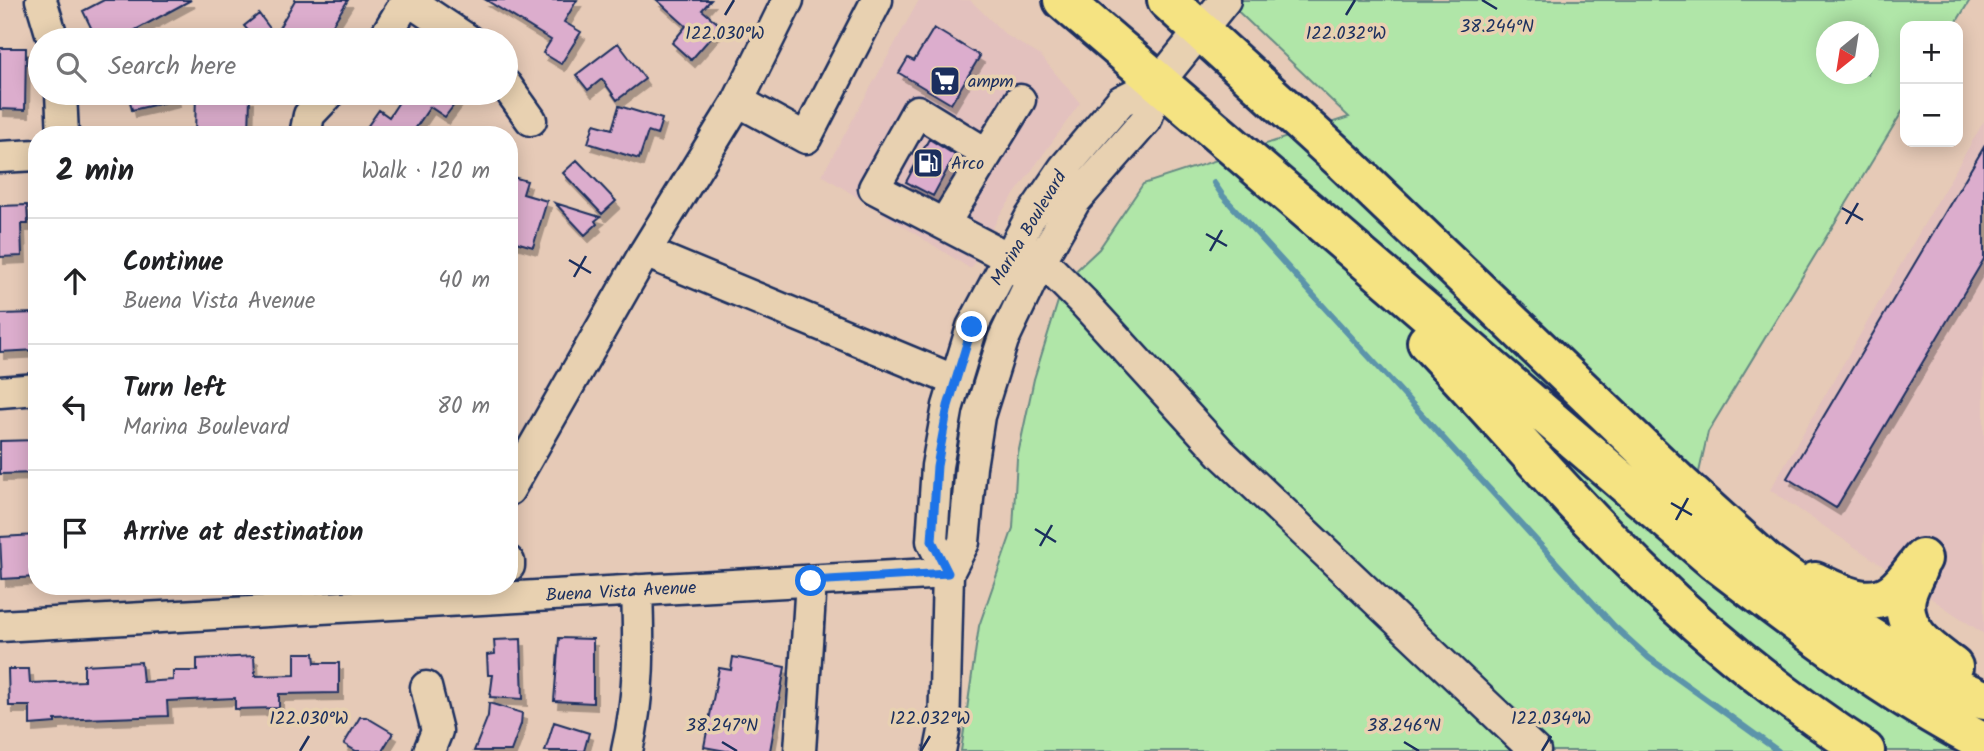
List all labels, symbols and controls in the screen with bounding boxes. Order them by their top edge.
text: 38.244°N [1460,13,1534,42]
text: 122.030°W [685,20,765,49]
text: 122.032°W [1306,20,1386,49]
north arrow [1816,21,1879,84]
map controls [1900,21,1963,147]
button: + [1900,21,1963,84]
search box [28,28,518,105]
text: Search here [108,46,236,88]
icon: search [52,48,90,86]
supermarket icon: ampm [928,64,962,98]
place label: ampm [968,68,1014,97]
button: − [1900,84,1963,147]
fuel station icon: Arco [911,146,945,180]
text: 2 min [56,148,134,196]
place label: Arco [951,150,984,179]
text: Walk · 120 m [361,154,490,190]
street label: Marina Boulevard [983,165,1076,292]
text: Continue [123,242,224,284]
icon: ahead [56,262,94,300]
text: 40 m [438,263,490,299]
text: Buena Vista Avenue [123,284,315,320]
route end [956,311,987,342]
text: Turn left [123,368,226,410]
icon: left [56,388,94,426]
text: 80 m [437,389,490,425]
text: Marina Boulevard [123,410,289,446]
text: Arrive at destination [123,512,363,554]
icon: arrive [56,514,94,552]
route start [795,565,826,596]
street label: Buena Vista Avenue [545,574,697,611]
text: 122.030°W [269,705,349,734]
text: 122.032°W [890,705,970,734]
text: 122.034°W [1511,705,1591,734]
text: 38.247°N [686,712,758,741]
text: 38.246°N [1367,712,1441,741]

